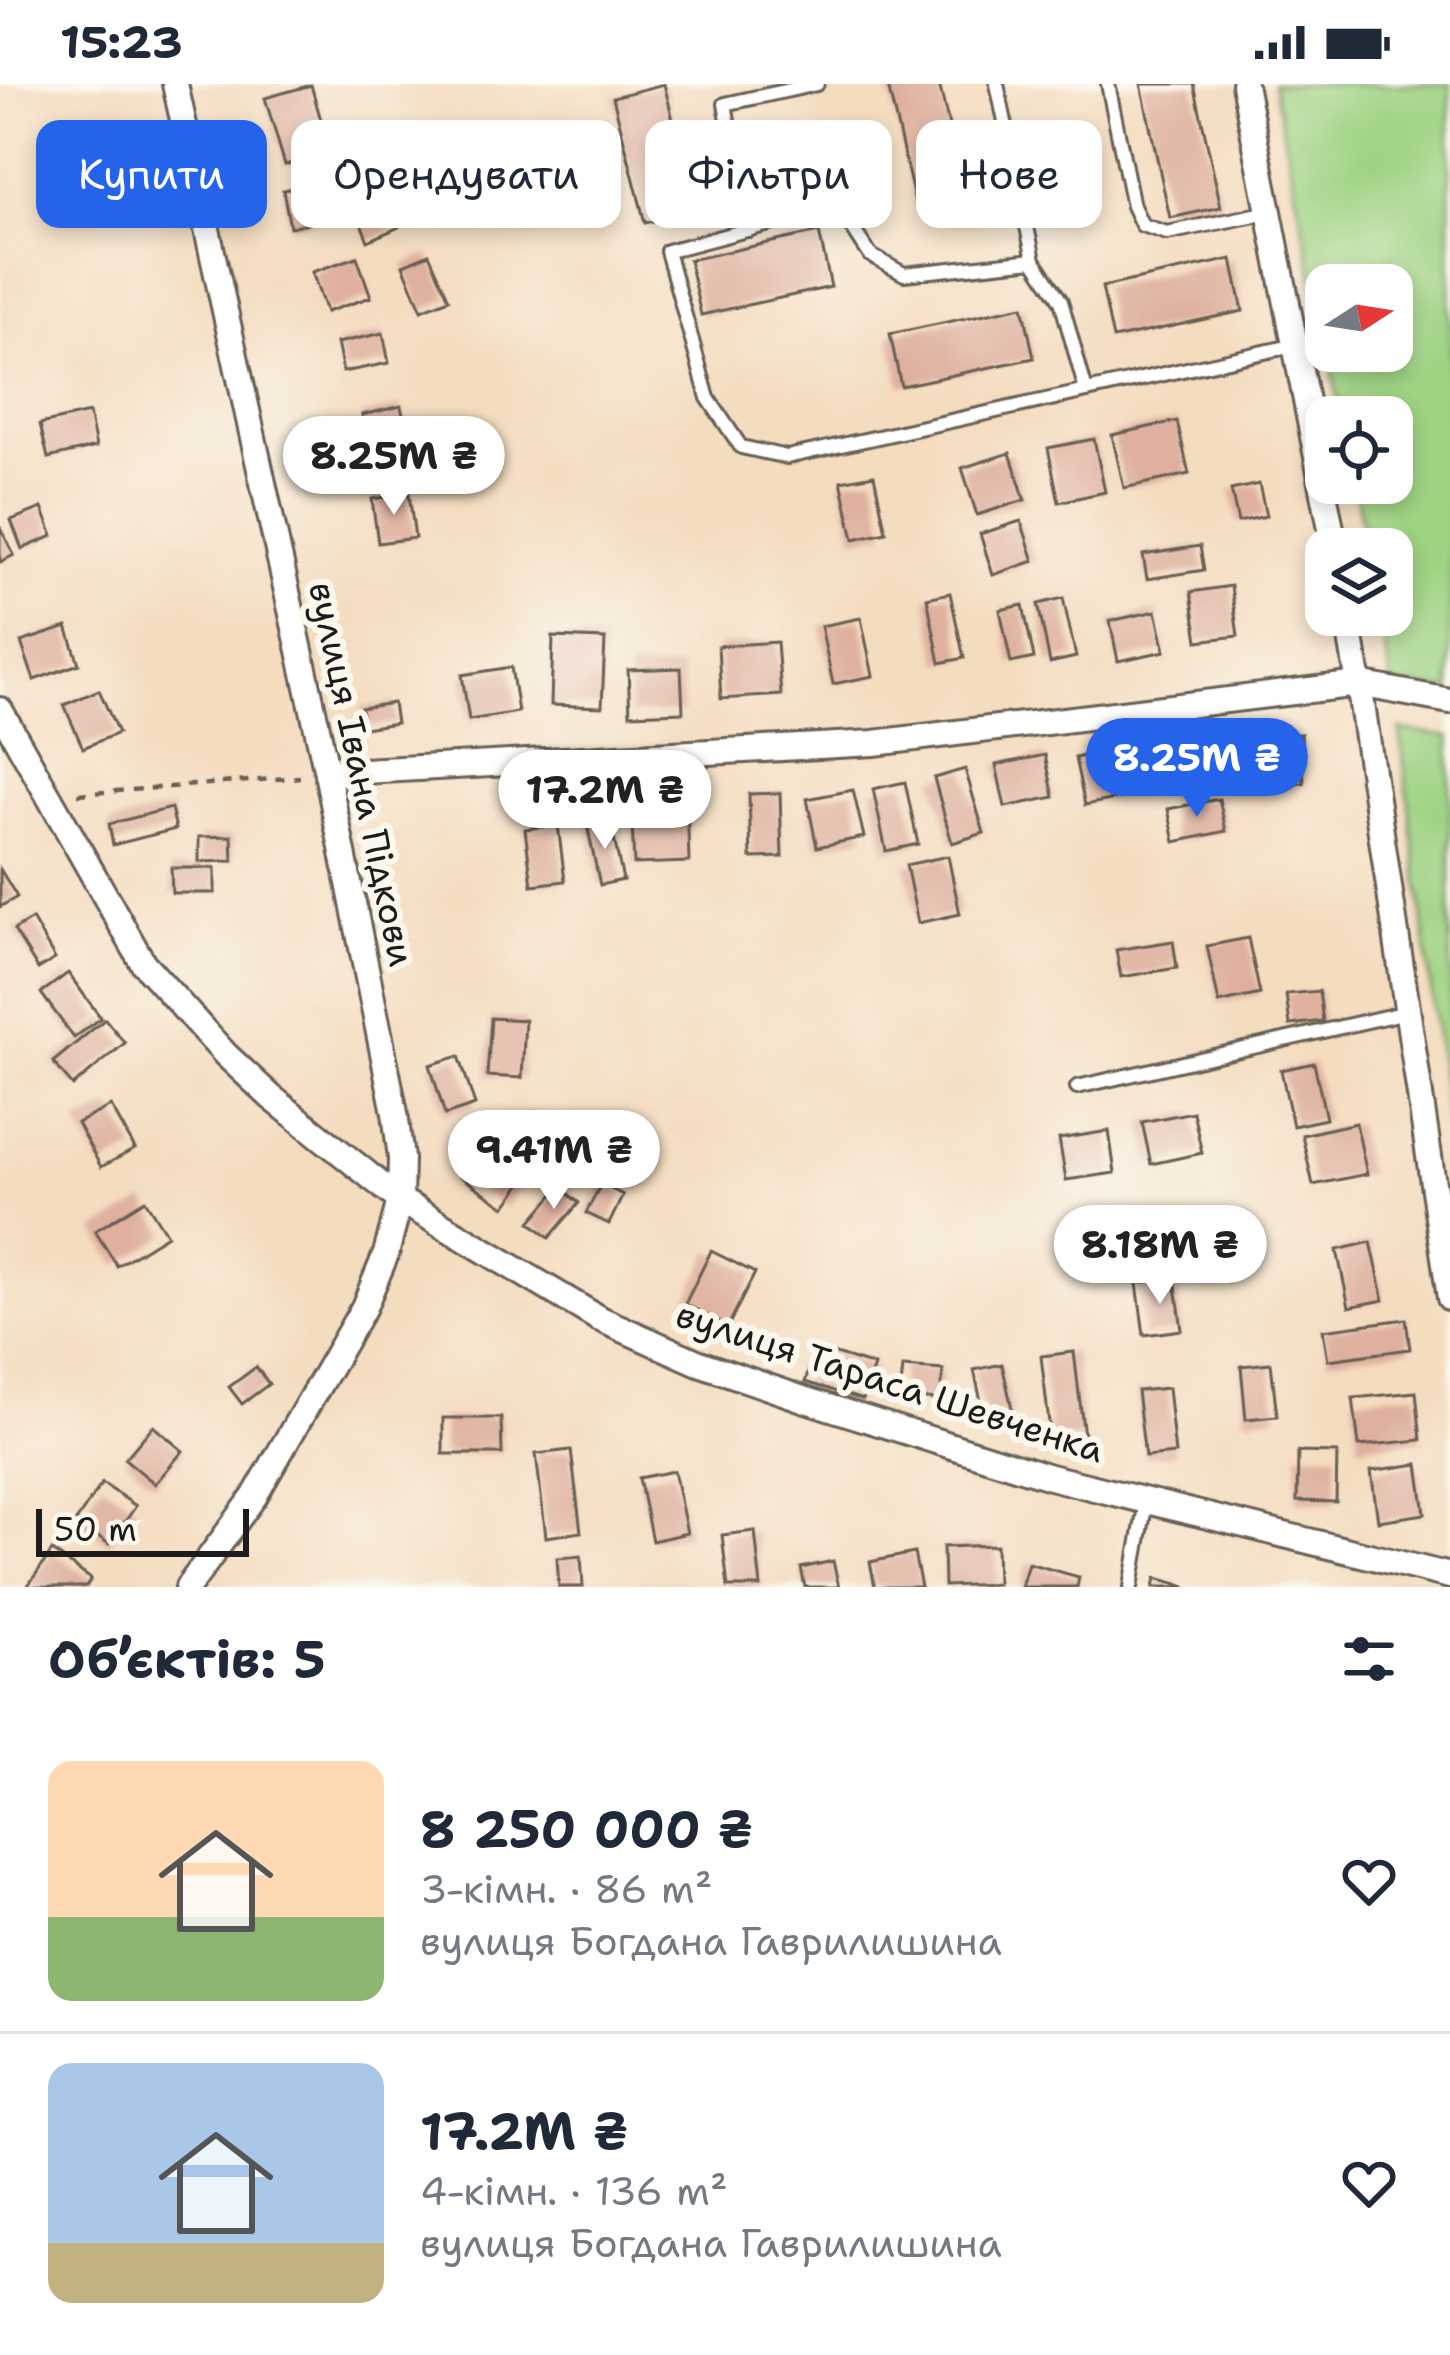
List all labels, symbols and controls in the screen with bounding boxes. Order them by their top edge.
text: 15:23 [60,12,183,72]
chip: Купити [36,120,267,228]
chip: Орендувати [291,120,621,228]
chip: Фільтри [645,120,892,228]
chip: Нове [916,120,1102,228]
north arrow [1305,264,1413,372]
map controls [1305,264,1413,636]
button: locate [1305,396,1413,504]
pin: 8.25M ₴ [283,416,505,518]
text: 8.25M ₴ [310,429,478,481]
button: layers [1305,528,1413,636]
street label: вулиця Івана Підкови [297,577,427,971]
pin: 8.25M ₴ [1086,718,1308,820]
text: 8.25M ₴ [1113,731,1281,783]
pin: 17.2M ₴ [494,750,716,852]
text: 17.2M ₴ [525,763,685,815]
pin: 9.41M ₴ [443,1110,665,1212]
text: 9.41M ₴ [475,1123,633,1175]
pin: 8.18M ₴ [1049,1205,1271,1307]
text: 8.18M ₴ [1081,1218,1239,1270]
street label: вулиця Тараса Шевченка [670,1290,1110,1474]
scale bar [36,1503,249,1556]
text: 50 m [54,1507,137,1552]
text: Об’єктів: 5 [48,1625,326,1693]
icon: filters [1336,1626,1402,1692]
text: 8 250 000 ₴ [420,1795,753,1863]
icon: home [144,1809,288,1953]
icon: heart [1336,1848,1402,1914]
text: 3-кімн. · 86 m² [420,1863,713,1915]
text: вулиця Богдана Гаврилишина [420,1915,1002,1967]
text: 17.2M ₴ [420,2097,628,2165]
icon: home [144,2111,288,2255]
icon: heart [1336,2150,1402,2216]
text: 4-кімн. · 136 m² [420,2165,728,2217]
text: вулиця Богдана Гаврилишина [420,2217,1002,2269]

